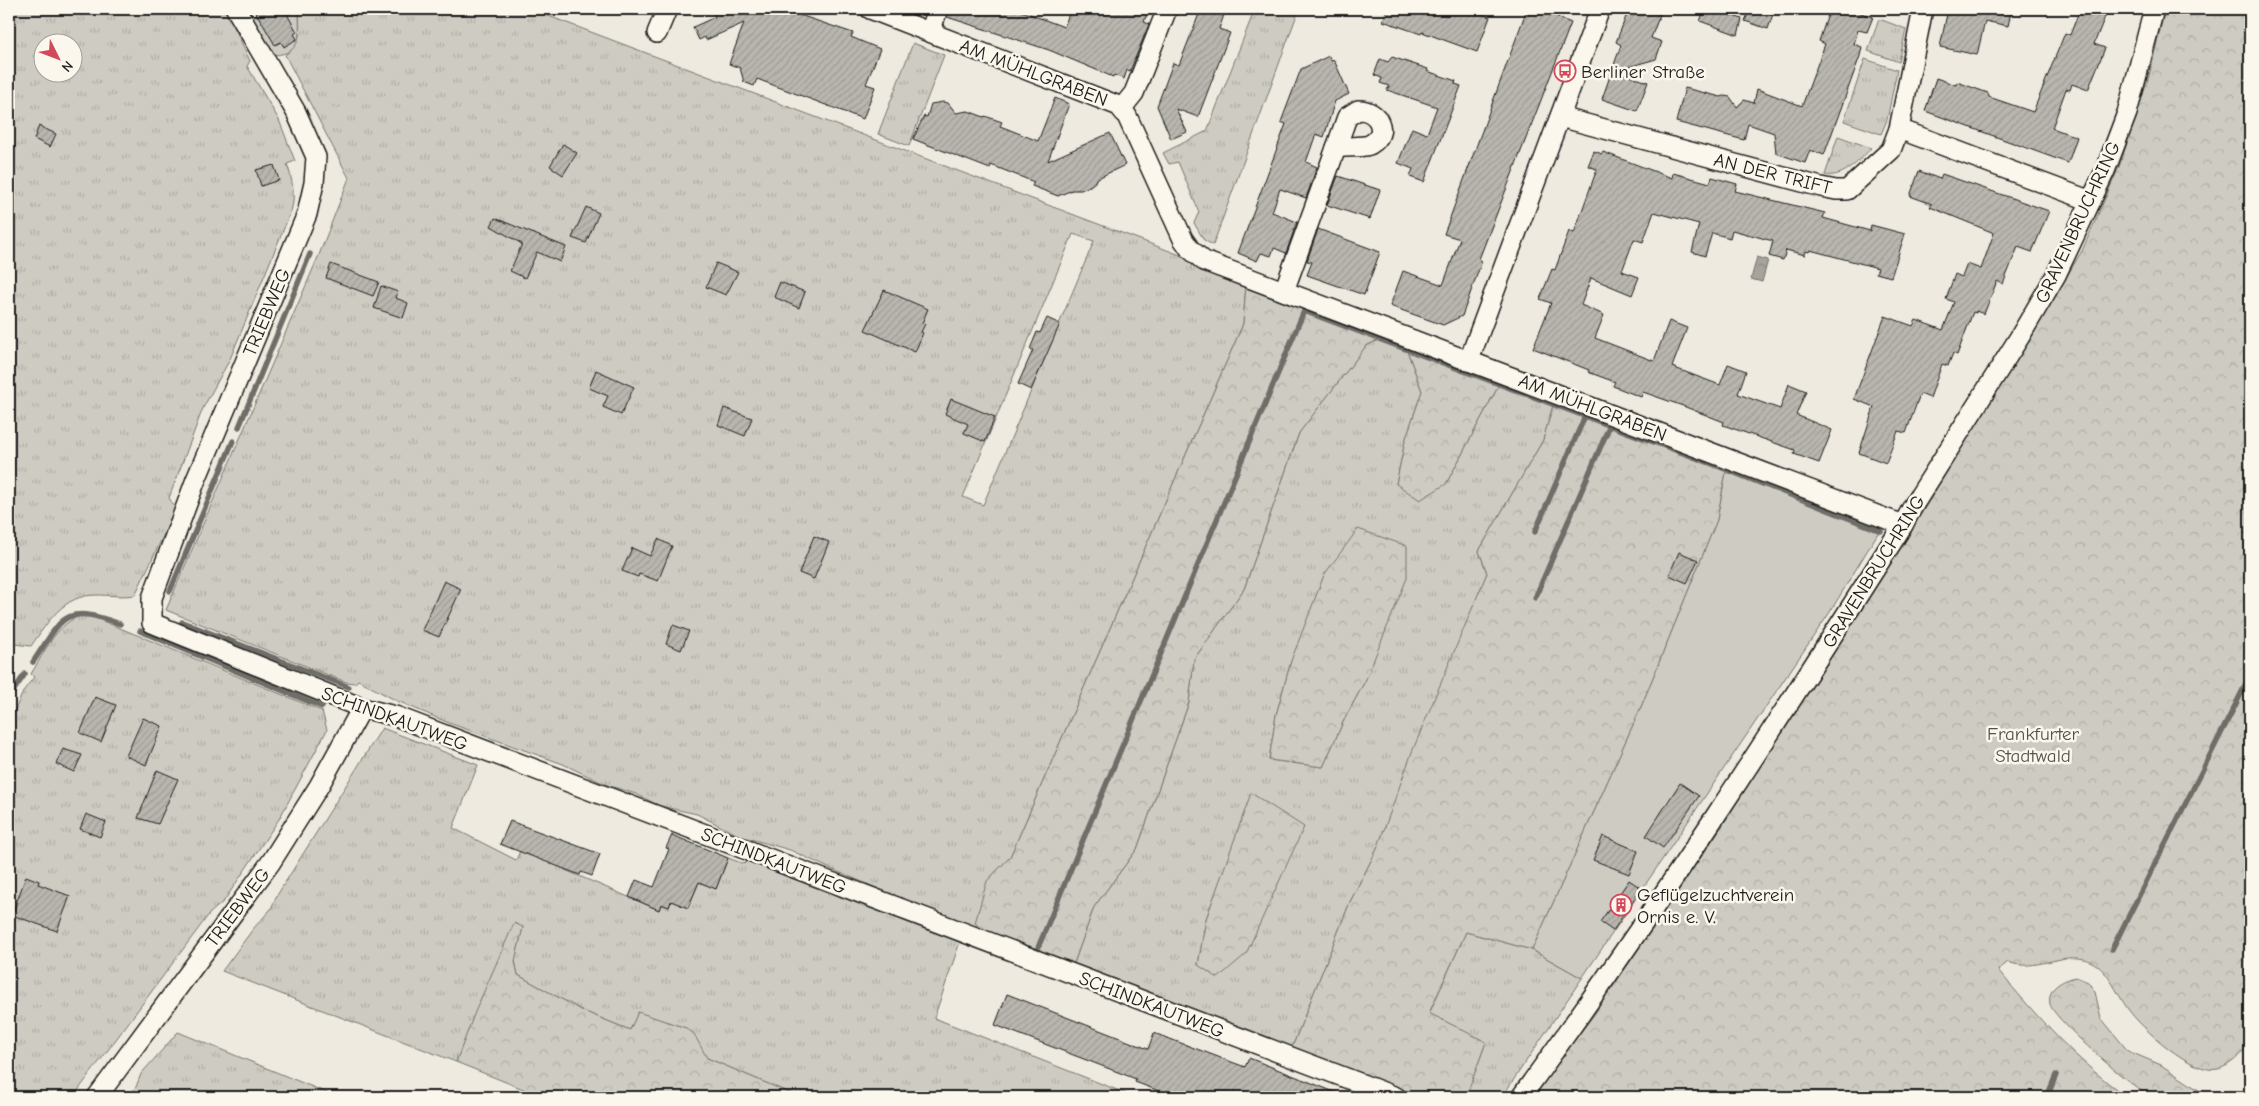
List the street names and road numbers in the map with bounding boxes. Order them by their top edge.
street label: AM MÜHLGRABEN [957,35,1111,111]
street label: GRAVENBRUCHRING [2031,138,2125,307]
street label: AN DER TRIFT [1712,149,1834,199]
street label: TRIEBWEG [239,265,295,360]
street label: AM MÜHLGRABEN [1516,370,1670,446]
street label: GRAVENBRUCHRING [1818,491,1930,652]
street label: SCHINDKAUTWEG [319,682,471,756]
street label: SCHINDKAUTWEG [698,823,849,899]
street label: TRIEBWEG [201,864,275,951]
street label: SCHINDKAUTWEG [1076,967,1227,1043]

